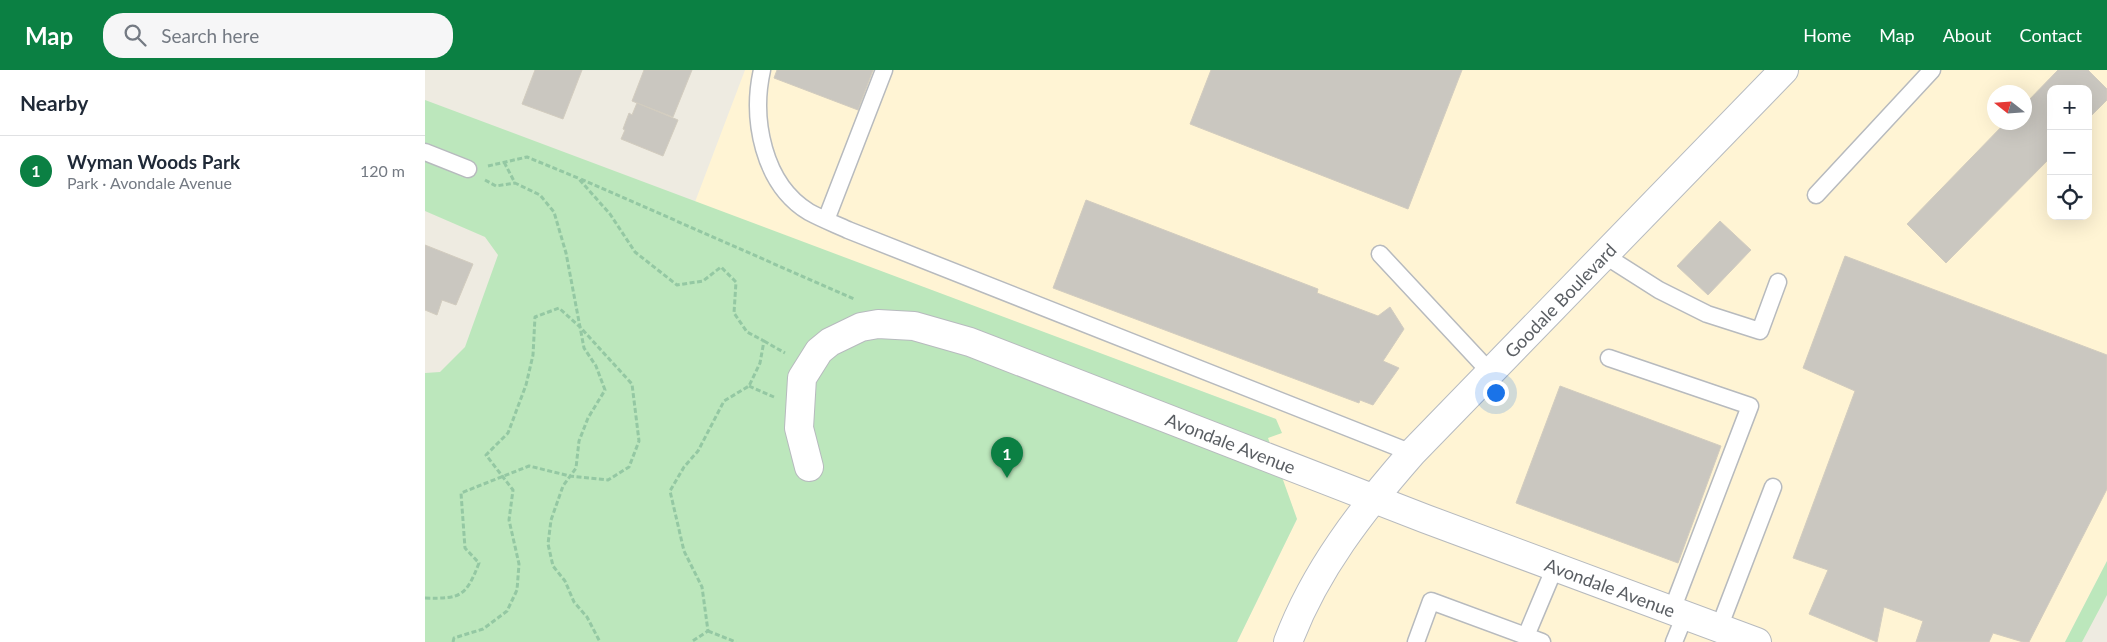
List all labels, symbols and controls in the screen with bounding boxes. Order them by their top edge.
search box [103,13,453,58]
text: Map [25,21,73,50]
icon: search [121,21,149,49]
text: Search here [161,24,259,47]
text: Home [1803,24,1851,46]
text: Map [1879,24,1915,46]
text: About [1943,24,1992,46]
text: Contact [2020,24,2082,46]
north arrow [1987,85,2032,130]
map controls [2047,85,2092,220]
button: + [2047,85,2092,130]
text: Nearby [20,90,88,115]
button: − [2047,130,2092,175]
text: Wyman Woods Park [67,150,240,173]
text: 1 [31,161,41,180]
text: 120 m [360,161,405,180]
text: Park · Avondale Avenue [67,173,232,192]
button: locate [2047,175,2092,220]
street label: Goodale Boulevard [1500,239,1621,362]
your location [1483,380,1509,406]
street label: Avondale Avenue [1163,408,1299,478]
pin: 1 [991,437,1023,478]
street label: Avondale Avenue [1542,553,1678,622]

